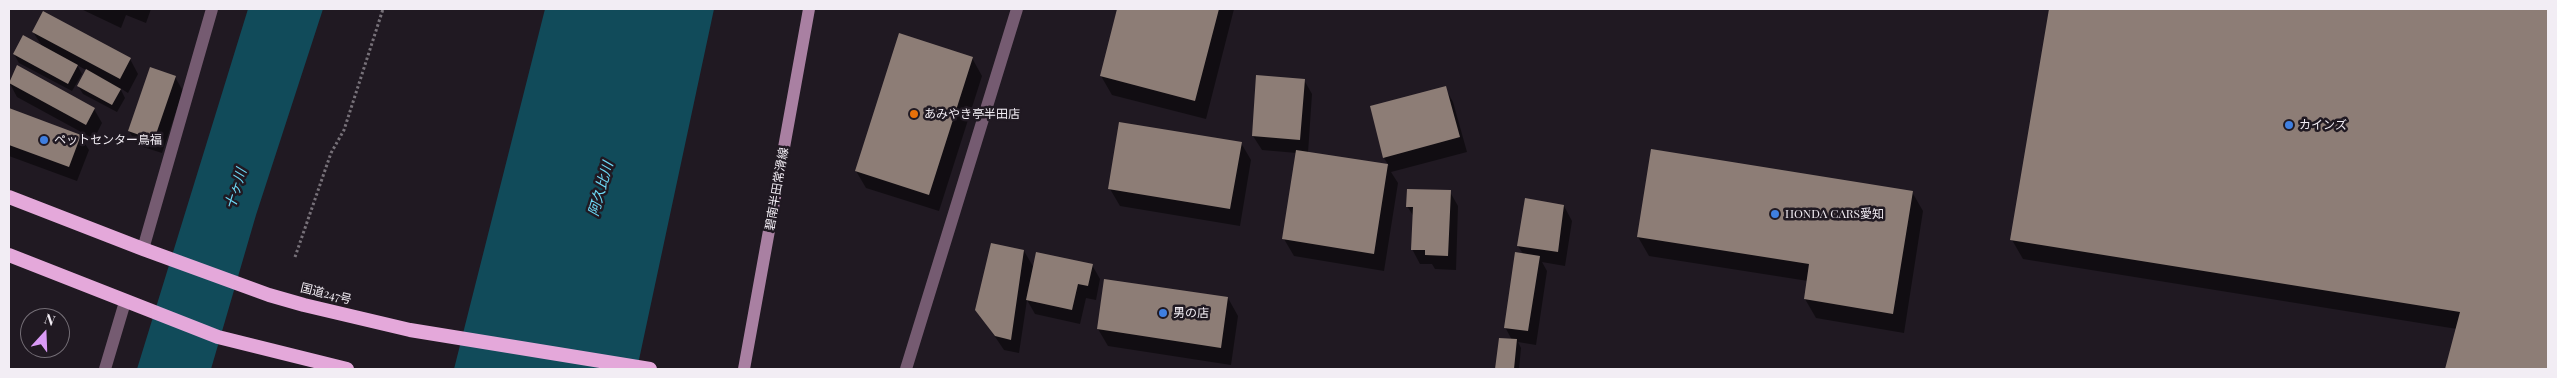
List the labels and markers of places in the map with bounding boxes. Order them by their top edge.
place label: あみやき亭半田店 [924,107,1020,121]
marker: あみやき亭半田店 [908,108,920,120]
place label: カインズ [2299,118,2347,132]
marker: カインズ [2283,119,2295,131]
place label: ペットセンター鳥福 [54,133,162,147]
marker: ペットセンター鳥福 [38,134,50,146]
place label: HONDA CARS愛知 [1785,207,1884,221]
marker: HONDA CARS愛知 [1769,208,1781,220]
place label: 男の店 [1173,306,1209,320]
marker: 男の店 [1157,307,1169,319]

